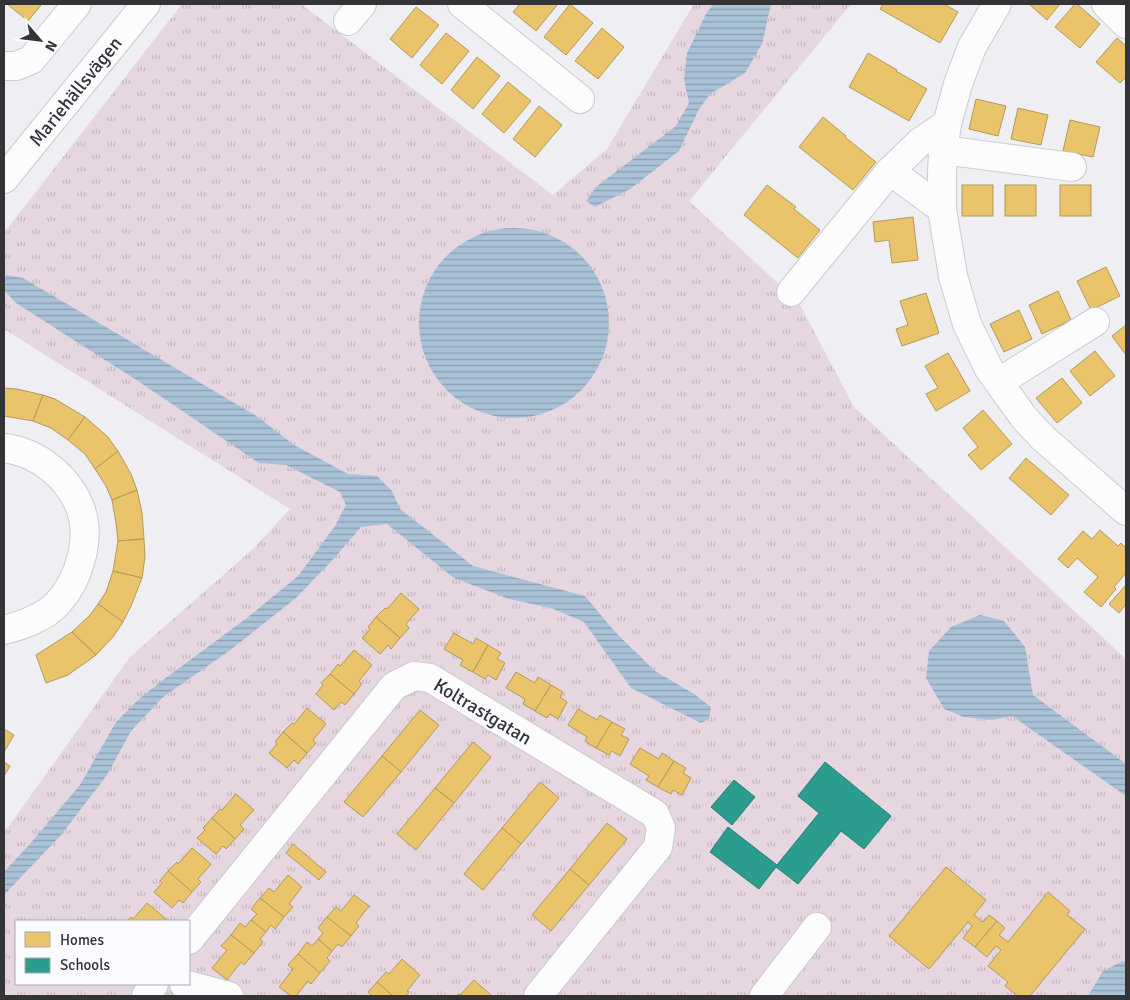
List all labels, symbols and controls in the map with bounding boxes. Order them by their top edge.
north arrow [15,15,65,65]
street label: Mariehällsvägen [24,32,127,151]
text: N [41,38,61,54]
street label: Koltrastgatan [429,673,536,751]
legend [15,920,190,985]
text: Homes [60,931,104,949]
text: Schools [60,956,111,974]

